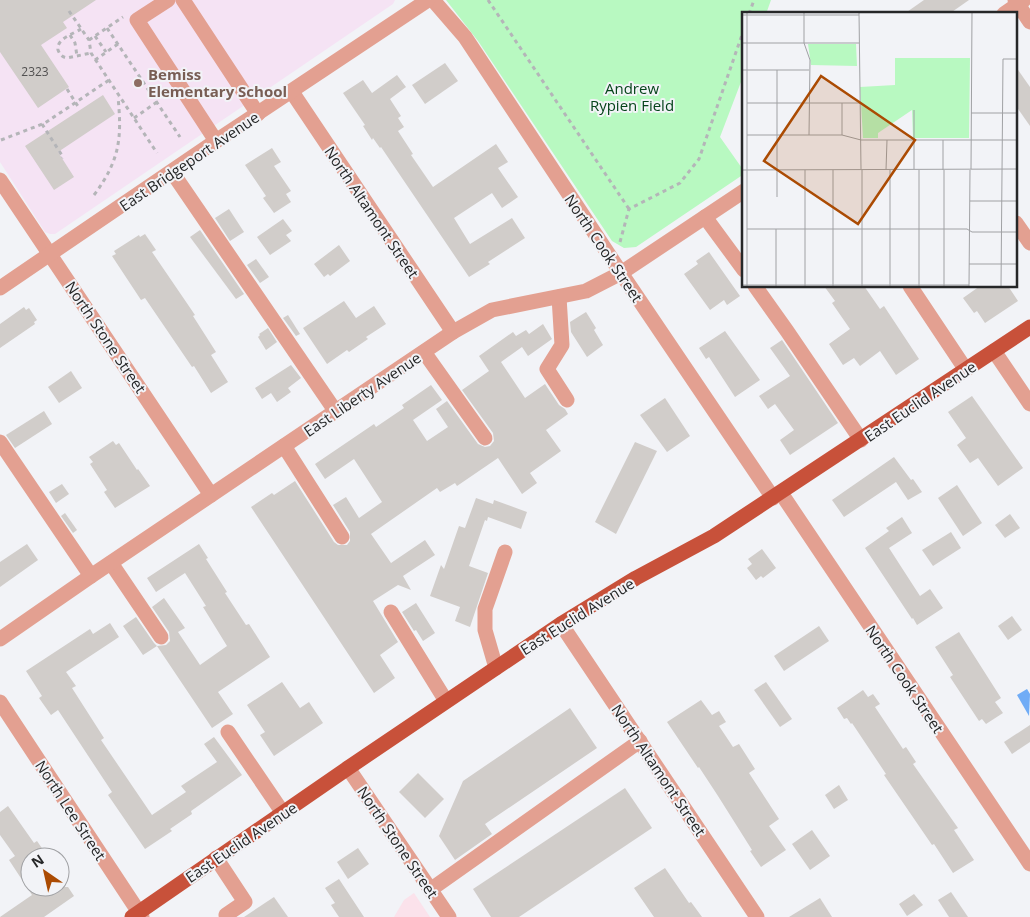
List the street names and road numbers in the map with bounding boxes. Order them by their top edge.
street label: East Bridgeport Avenue [115,107,263,215]
street label: North Altamont Street [320,142,424,282]
street label: North Cook Street [560,190,648,306]
street label: North Stone Street [61,277,151,397]
street label: East Liberty Avenue [299,347,425,441]
street label: East Euclid Avenue [860,356,980,446]
street label: East Euclid Avenue [516,573,638,659]
street label: North Cook Street [861,621,949,737]
street label: North Altamont Street [607,700,711,840]
street label: North Lee Street [32,757,110,863]
street label: North Stone Street [353,782,443,902]
street label: East Euclid Avenue [181,797,301,887]

